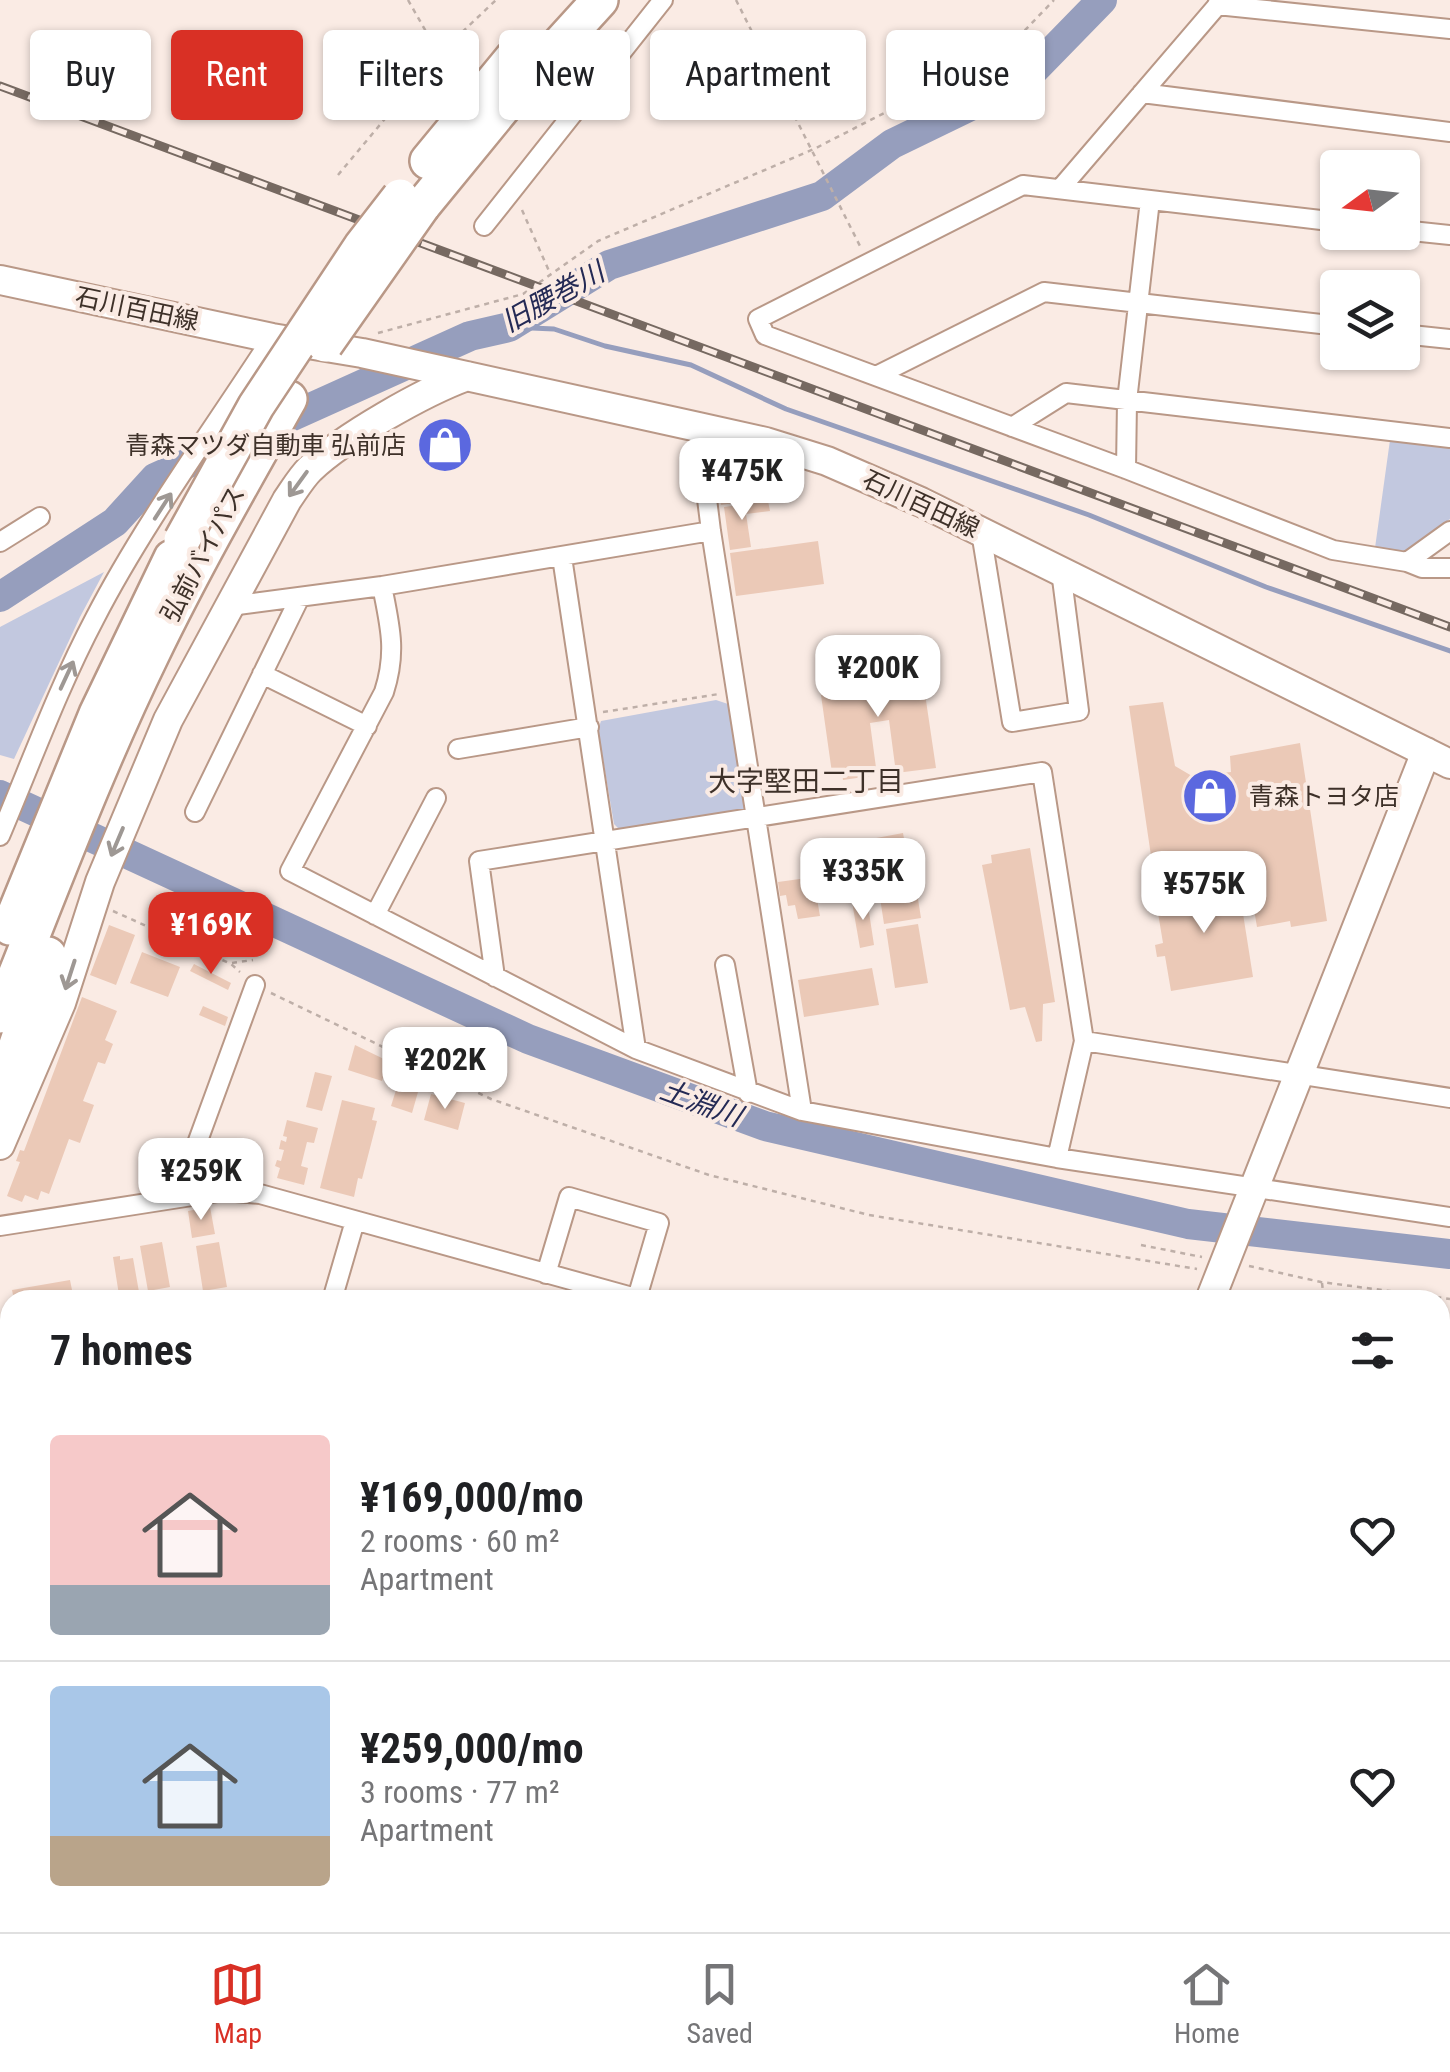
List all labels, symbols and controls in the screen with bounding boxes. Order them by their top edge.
chip: Buy [30,30,151,120]
chip: Rent [171,30,303,120]
chip: Filters [323,30,479,120]
chip: New [499,30,630,120]
chip: Apartment [650,30,866,120]
chip: House [886,30,1045,120]
north arrow [1320,150,1420,250]
map controls [1320,150,1420,370]
water label: 旧腰巻川 [496,254,613,339]
button: layers [1320,270,1420,370]
street label: 石川百田線 [73,282,201,336]
shop icon: 青森マツダ自動車 弘前店 [415,415,475,475]
place label: 青森マツダ自動車 弘前店 [125,431,406,460]
pin: ¥475K [672,438,812,523]
text: ¥475K [701,451,783,489]
street label: 石川百田線 [858,464,984,544]
one-way arrow [288,470,309,498]
street label: 弘前バイパス [155,481,251,627]
one-way arrow [153,492,174,521]
pin: ¥200K [808,635,948,720]
text: ¥200K [837,648,919,686]
one-way arrow [58,661,77,691]
district label: 大字堅田二丁目 [708,765,904,798]
shop icon: 青森トヨタ店 [1180,766,1240,826]
place label: 青森トヨタ店 [1249,782,1399,811]
one-way arrow [107,826,125,857]
pin: ¥335K [793,838,933,923]
text: ¥335K [822,851,904,889]
pin: ¥575K [1134,851,1274,936]
text: ¥575K [1163,864,1245,902]
pin: ¥169K [141,892,281,977]
text: ¥169K [170,905,252,943]
one-way arrow [60,958,78,990]
pin: ¥202K [375,1027,515,1112]
text: ¥202K [404,1040,486,1078]
water label: 土淵川 [656,1073,749,1134]
pin: ¥259K [131,1138,271,1223]
text: ¥259K [160,1151,242,1189]
icon: filters [1345,1323,1400,1378]
text: 7 homes [50,1326,193,1375]
text: ¥169,000/mo [360,1473,584,1522]
icon: home [130,1475,250,1595]
icon: heart [1345,1508,1400,1563]
text: 2 rooms · 60 m² [360,1522,559,1560]
text: Apartment [360,1560,494,1598]
text: ¥259,000/mo [360,1724,584,1773]
icon: home [130,1726,250,1846]
icon: heart [1345,1759,1400,1814]
text: 3 rooms · 77 m² [360,1773,559,1811]
text: Apartment [360,1811,494,1849]
tab: Map [210,1957,265,2050]
tab: Saved [686,1957,753,2050]
tab: Home [1174,1957,1240,2050]

